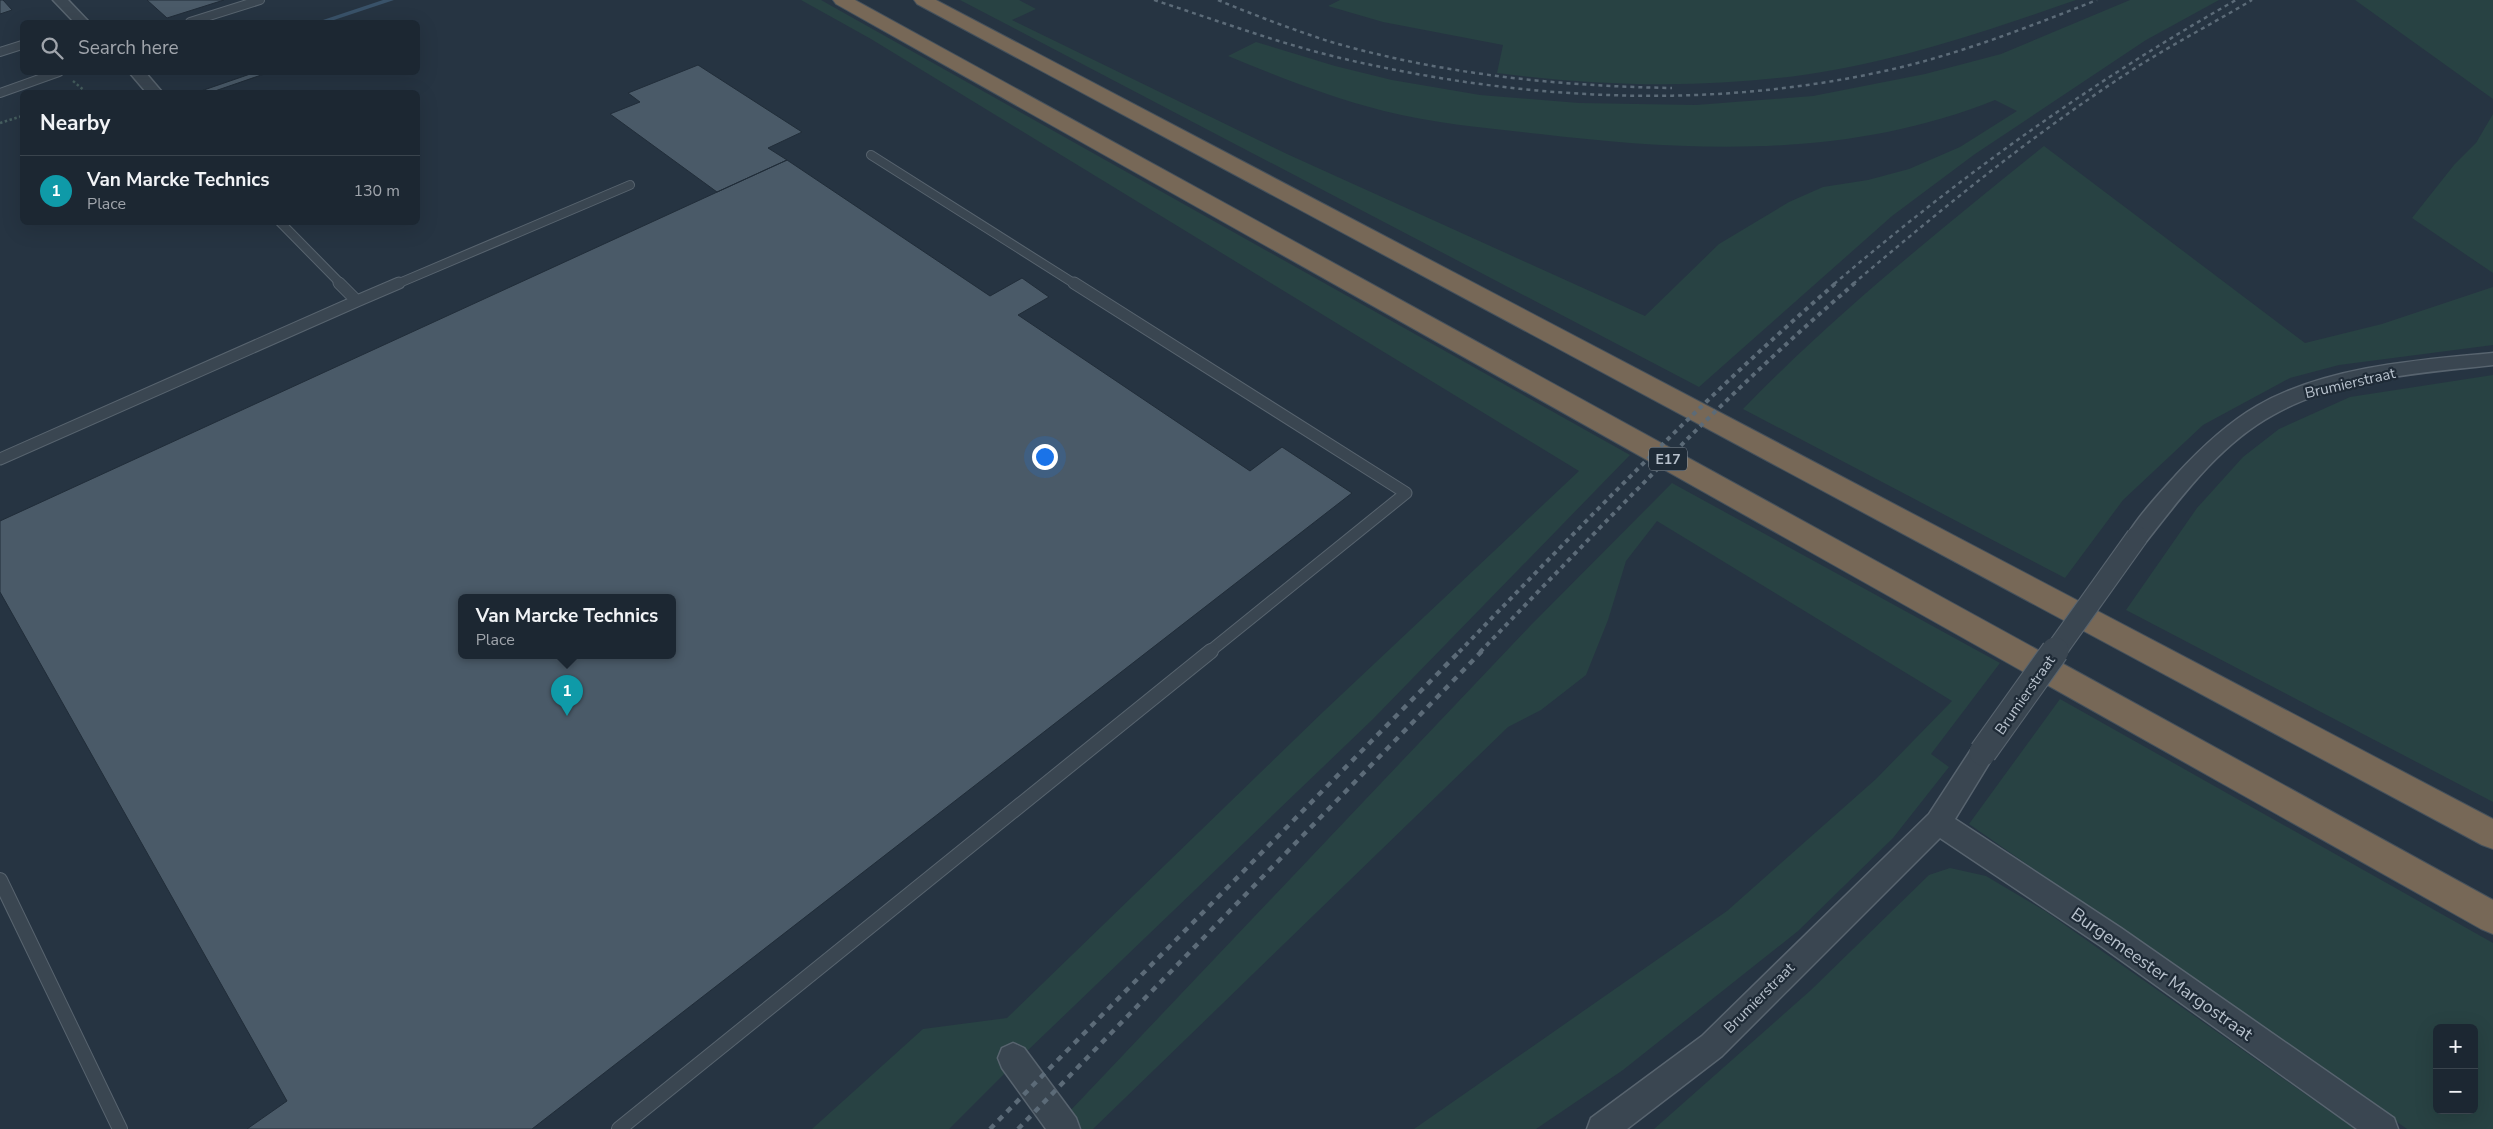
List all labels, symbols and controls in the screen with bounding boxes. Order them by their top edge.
search box [20,20,420,75]
icon: search [38,34,66,62]
text: Search here [78,35,179,61]
text: Nearby [40,109,110,137]
text: Van Marcke Technics [87,167,270,193]
text: 1 [51,180,61,202]
text: 130 m [353,180,400,202]
text: Place [87,193,126,215]
street label: Brumierstraat [2303,363,2398,403]
your location [1032,444,1058,470]
road number: E17 [1649,448,1687,470]
popup [458,594,676,659]
text: Van Marcke Technics [476,603,658,629]
text: Place [476,629,515,651]
street label: Brumierstraat [1990,651,2060,739]
pin: 1 [551,675,583,716]
street label: Burgemeester Margostraat [2066,902,2258,1046]
street label: Brumierstraat [1719,958,1799,1038]
map controls [2433,1024,2478,1114]
button: + [2433,1024,2478,1069]
button: − [2433,1069,2478,1114]

